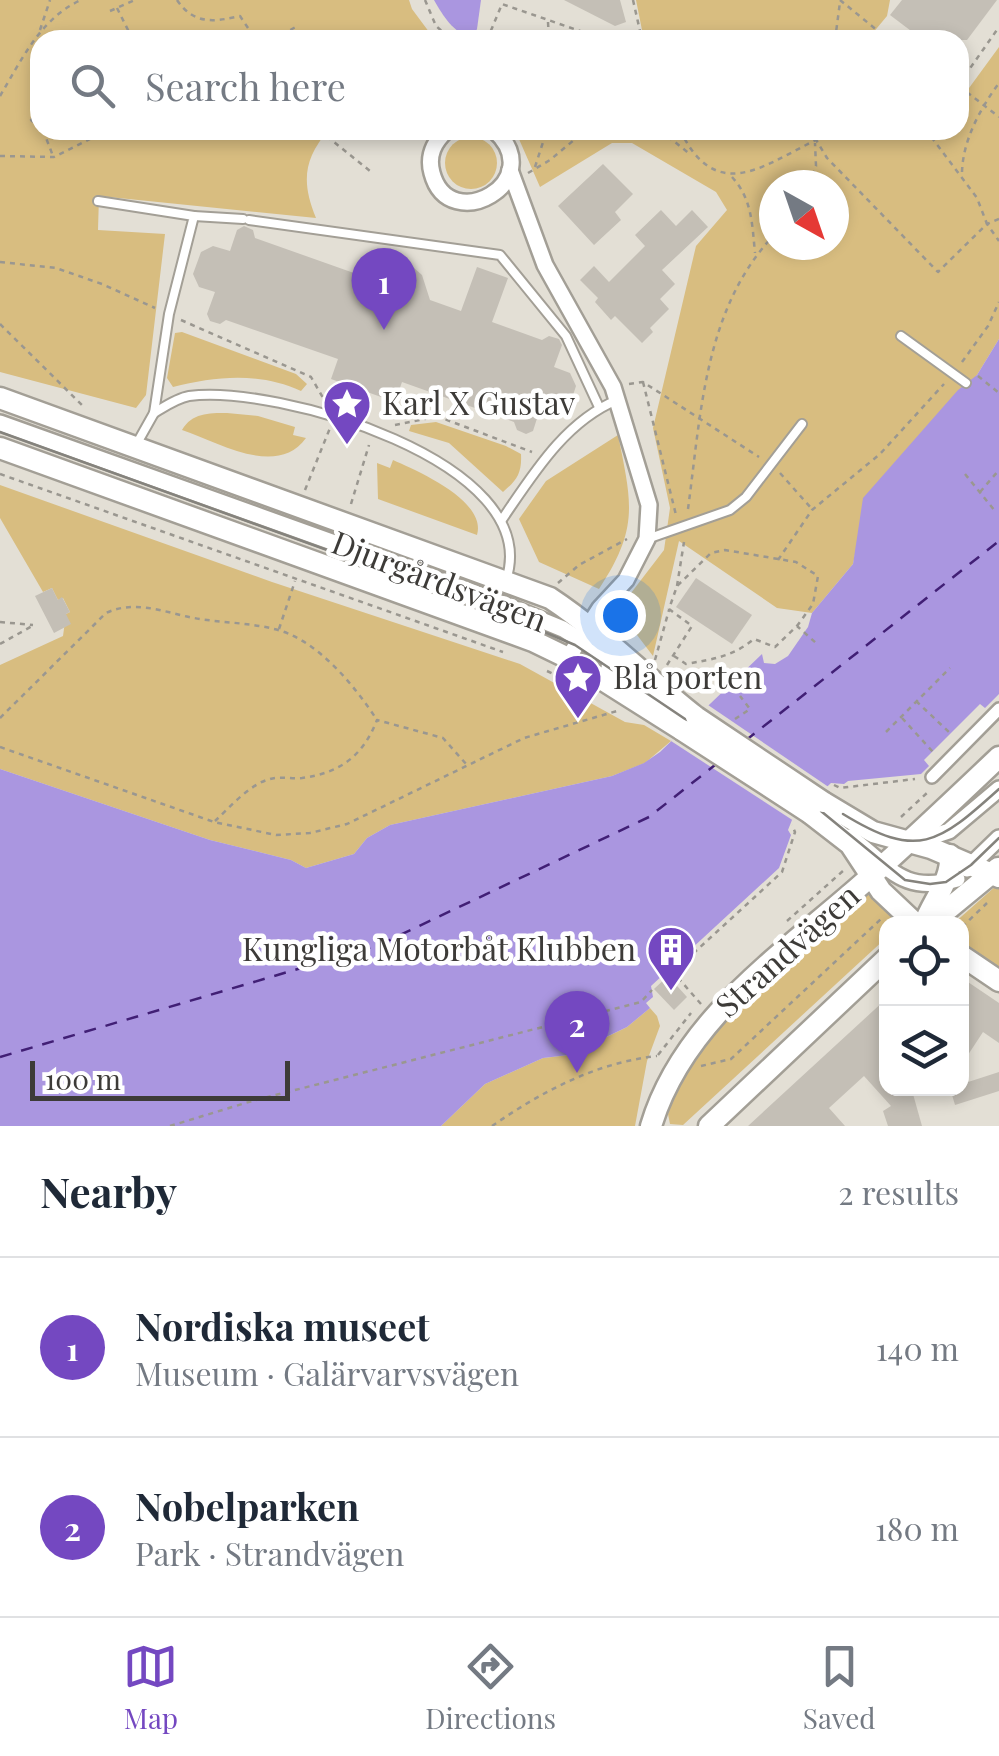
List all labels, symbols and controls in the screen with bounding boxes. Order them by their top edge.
search box [30,30,969,140]
icon: search [65,58,120,113]
text: Search here [145,60,346,111]
north arrow [759,170,849,260]
pin: 1 [352,248,416,330]
place icon: Karl X Gustav [321,378,373,446]
place label: Karl X Gustav [382,380,575,423]
street label: Djurgårdsvägen [326,519,553,640]
your location [595,590,646,641]
place icon: Blå porten [552,652,604,720]
place label: Blå porten [613,654,762,697]
street label: Strandvägen [705,873,868,1025]
map controls [879,916,969,1096]
button: locate [879,916,969,1006]
building icon: Kungliga Motorbåt Klubben [645,924,697,992]
place label: Kungliga Motorbåt Klubben [242,926,636,969]
pin: 2 [544,990,610,1073]
button: layers [879,1006,969,1096]
scale bar [30,1056,290,1100]
text: 100 m [45,1060,121,1097]
text: Nearby [40,1163,177,1219]
text: 2 results [838,1170,959,1213]
text: Nordiska museet [135,1300,430,1351]
text: 1 [66,1326,79,1369]
text: 140 m [876,1326,959,1369]
text: Museum · Galärvarvsvägen [135,1351,519,1394]
text: Nobelparken [135,1480,359,1531]
text: 2 [64,1506,81,1549]
text: 180 m [875,1506,959,1549]
text: Park · Strandvägen [135,1531,404,1574]
tab: Map [123,1639,178,1736]
tab: Directions [425,1639,556,1736]
tab: Saved [803,1639,876,1736]

